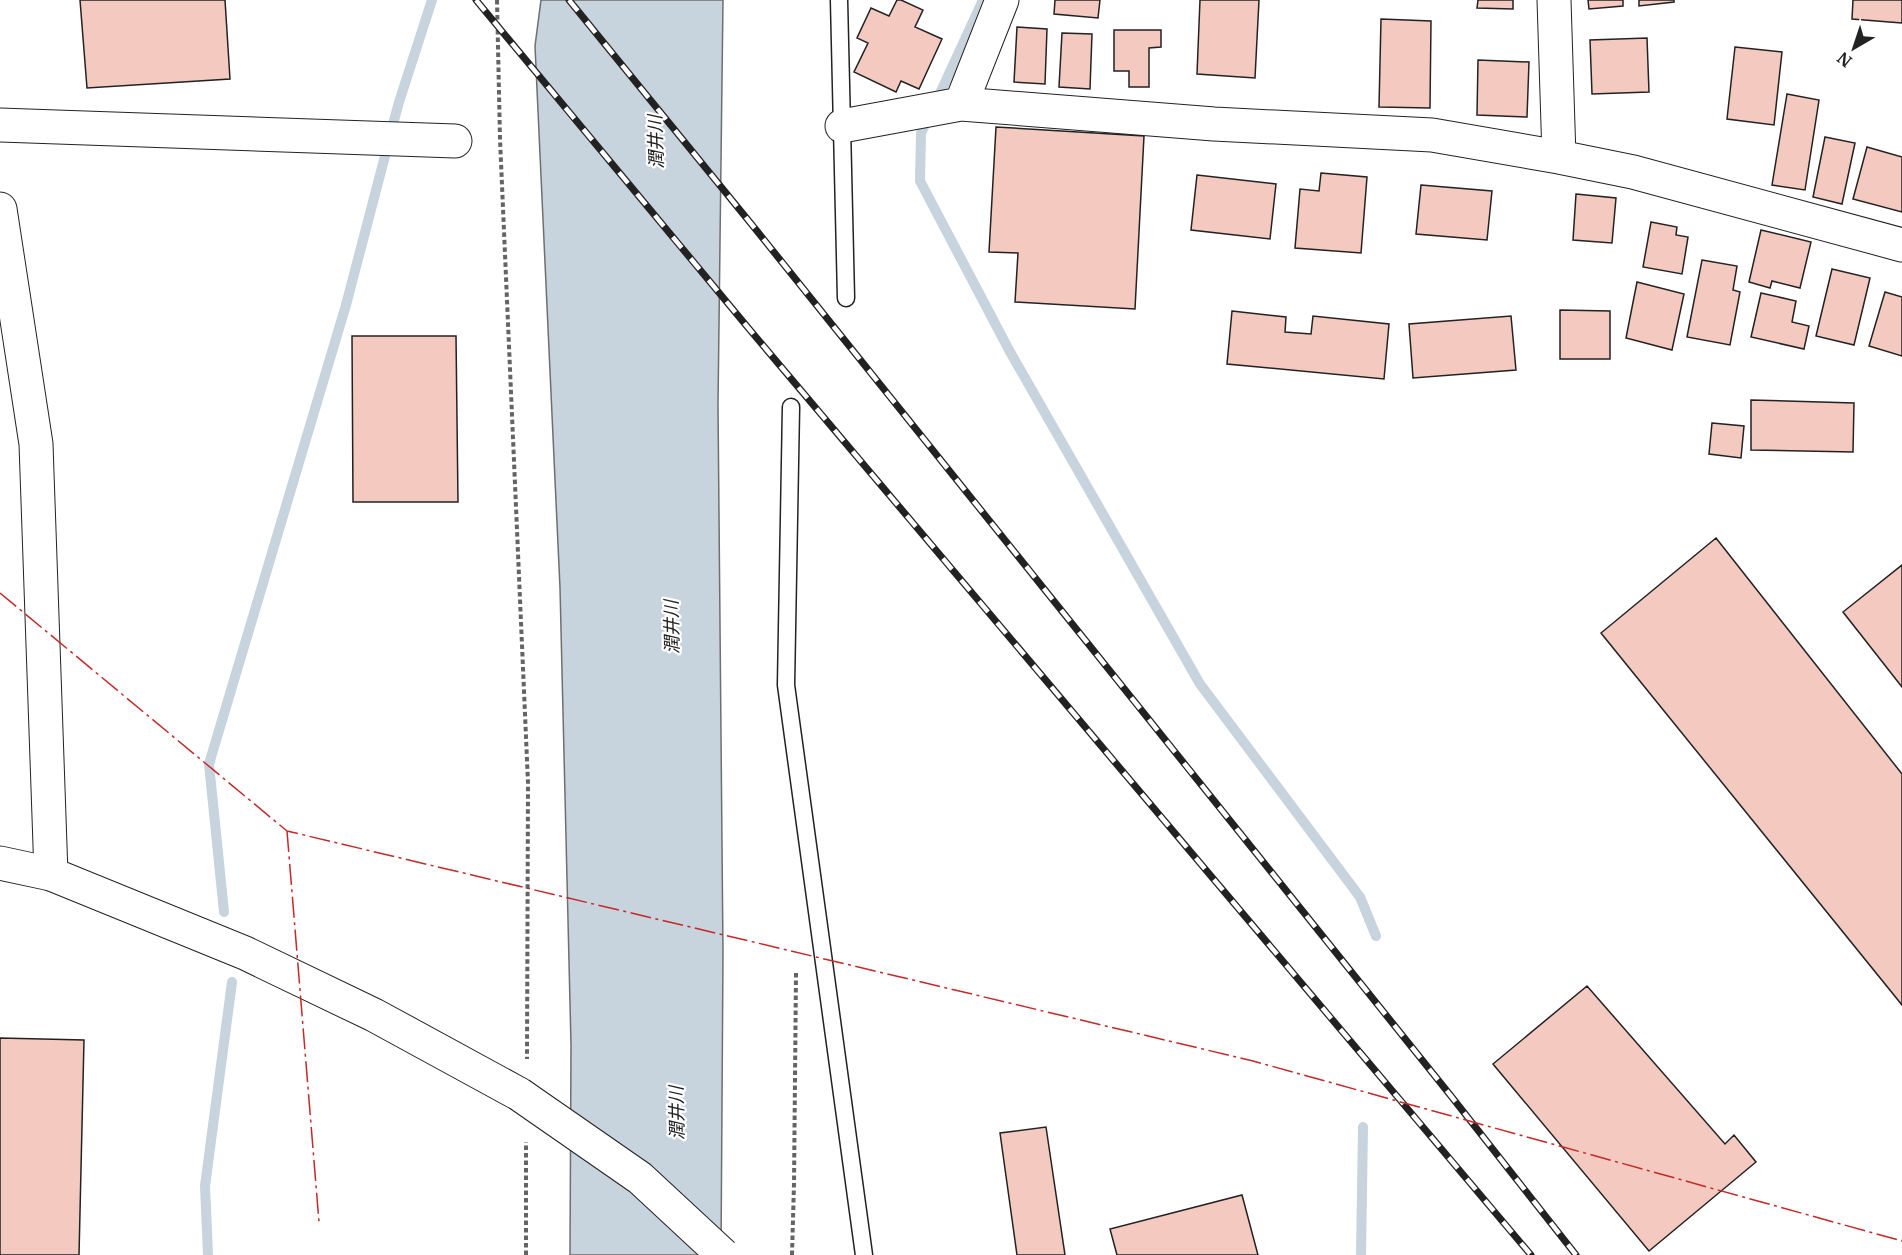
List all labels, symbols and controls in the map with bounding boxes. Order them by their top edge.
north arrow [1824,18,1884,78]
text: N [1833,48,1856,71]
water label: 潤井川 [643,113,668,169]
water label: 潤井川 [659,598,683,654]
water label: 潤井川 [664,1084,688,1140]

